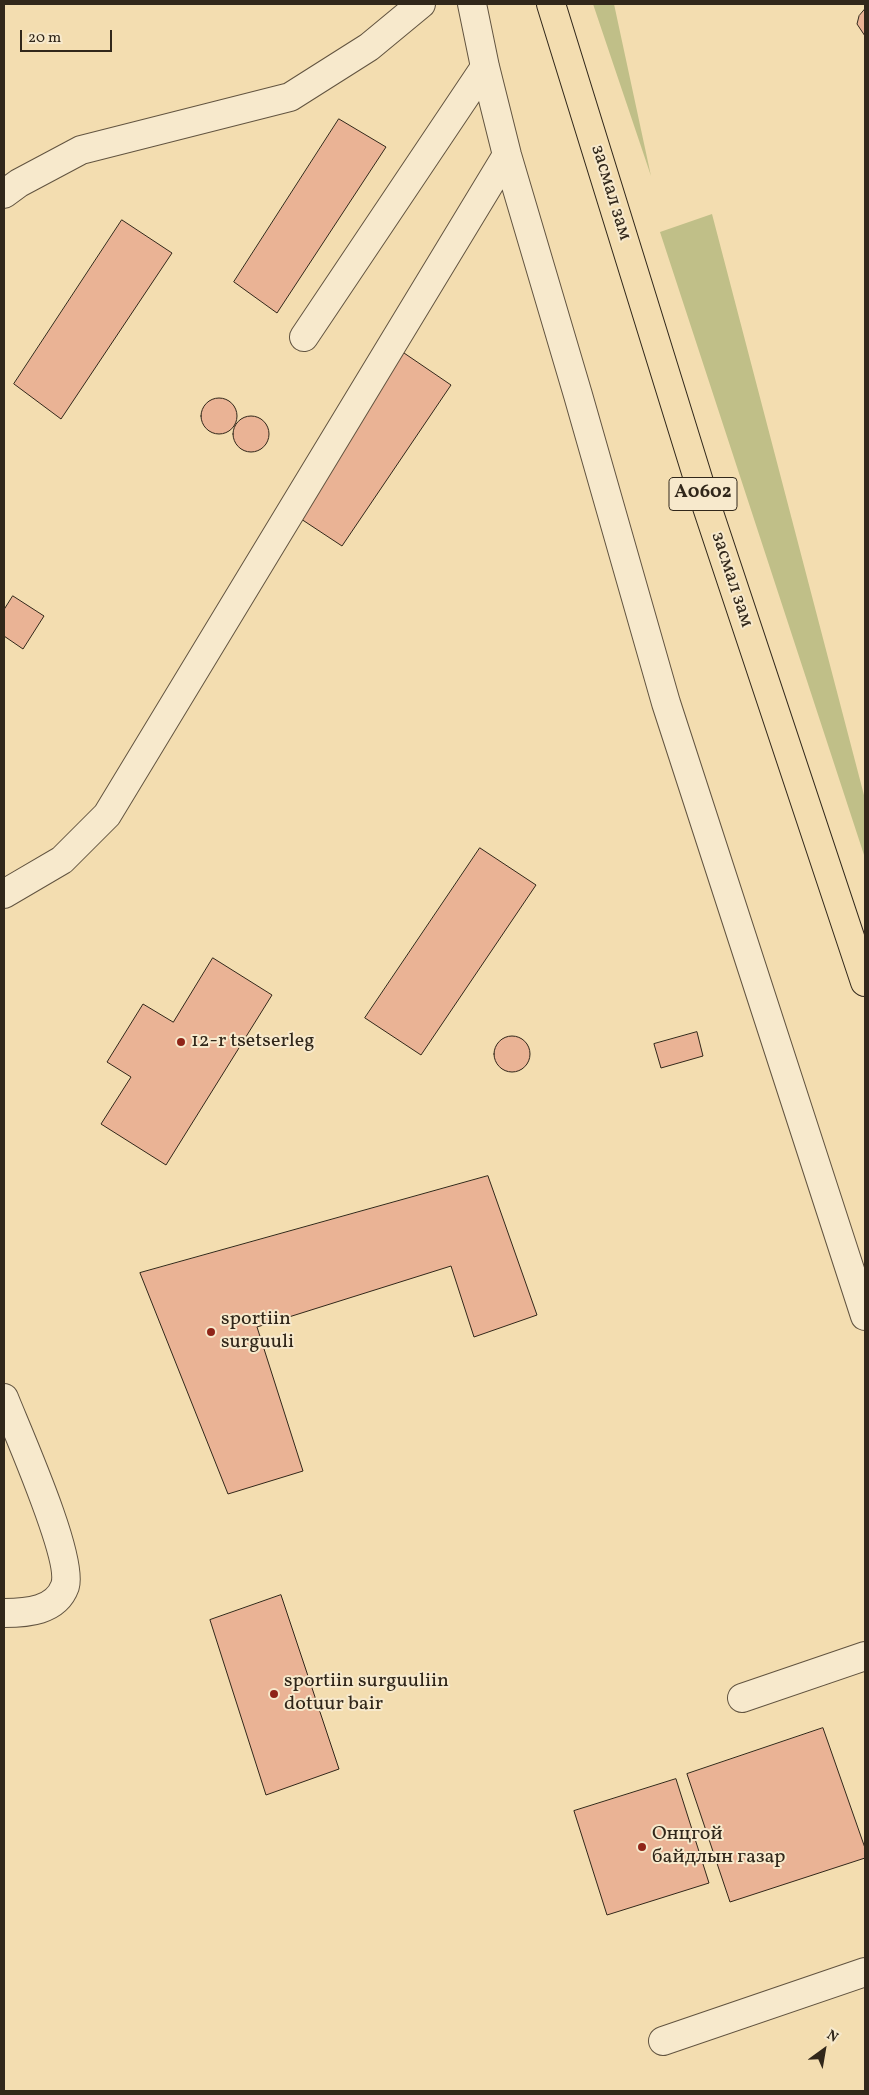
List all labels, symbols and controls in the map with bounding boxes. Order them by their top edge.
scale bar [22,20,115,52]
text: 20 m [28,28,61,49]
street label: засмал зам [584,142,636,244]
road number: A0602 [669,478,737,510]
street label: засмал зам [704,529,758,631]
place label: 12-r tsetserleg [191,1030,314,1054]
marker: 12-r tsetserleg [175,1036,187,1048]
place label: sportiin surguuli [221,1308,294,1355]
marker: sportiin surguuli [205,1326,217,1338]
place label: sportiin surguuliin dotuur bair [284,1670,449,1717]
marker: sportiin surguuliin dotuur bair [268,1688,280,1700]
place label: Онцгой байдлын газар [652,1823,785,1870]
marker: Онцгой байдлын газар [636,1841,648,1853]
north arrow [799,2025,849,2075]
text: N [823,2026,842,2048]

